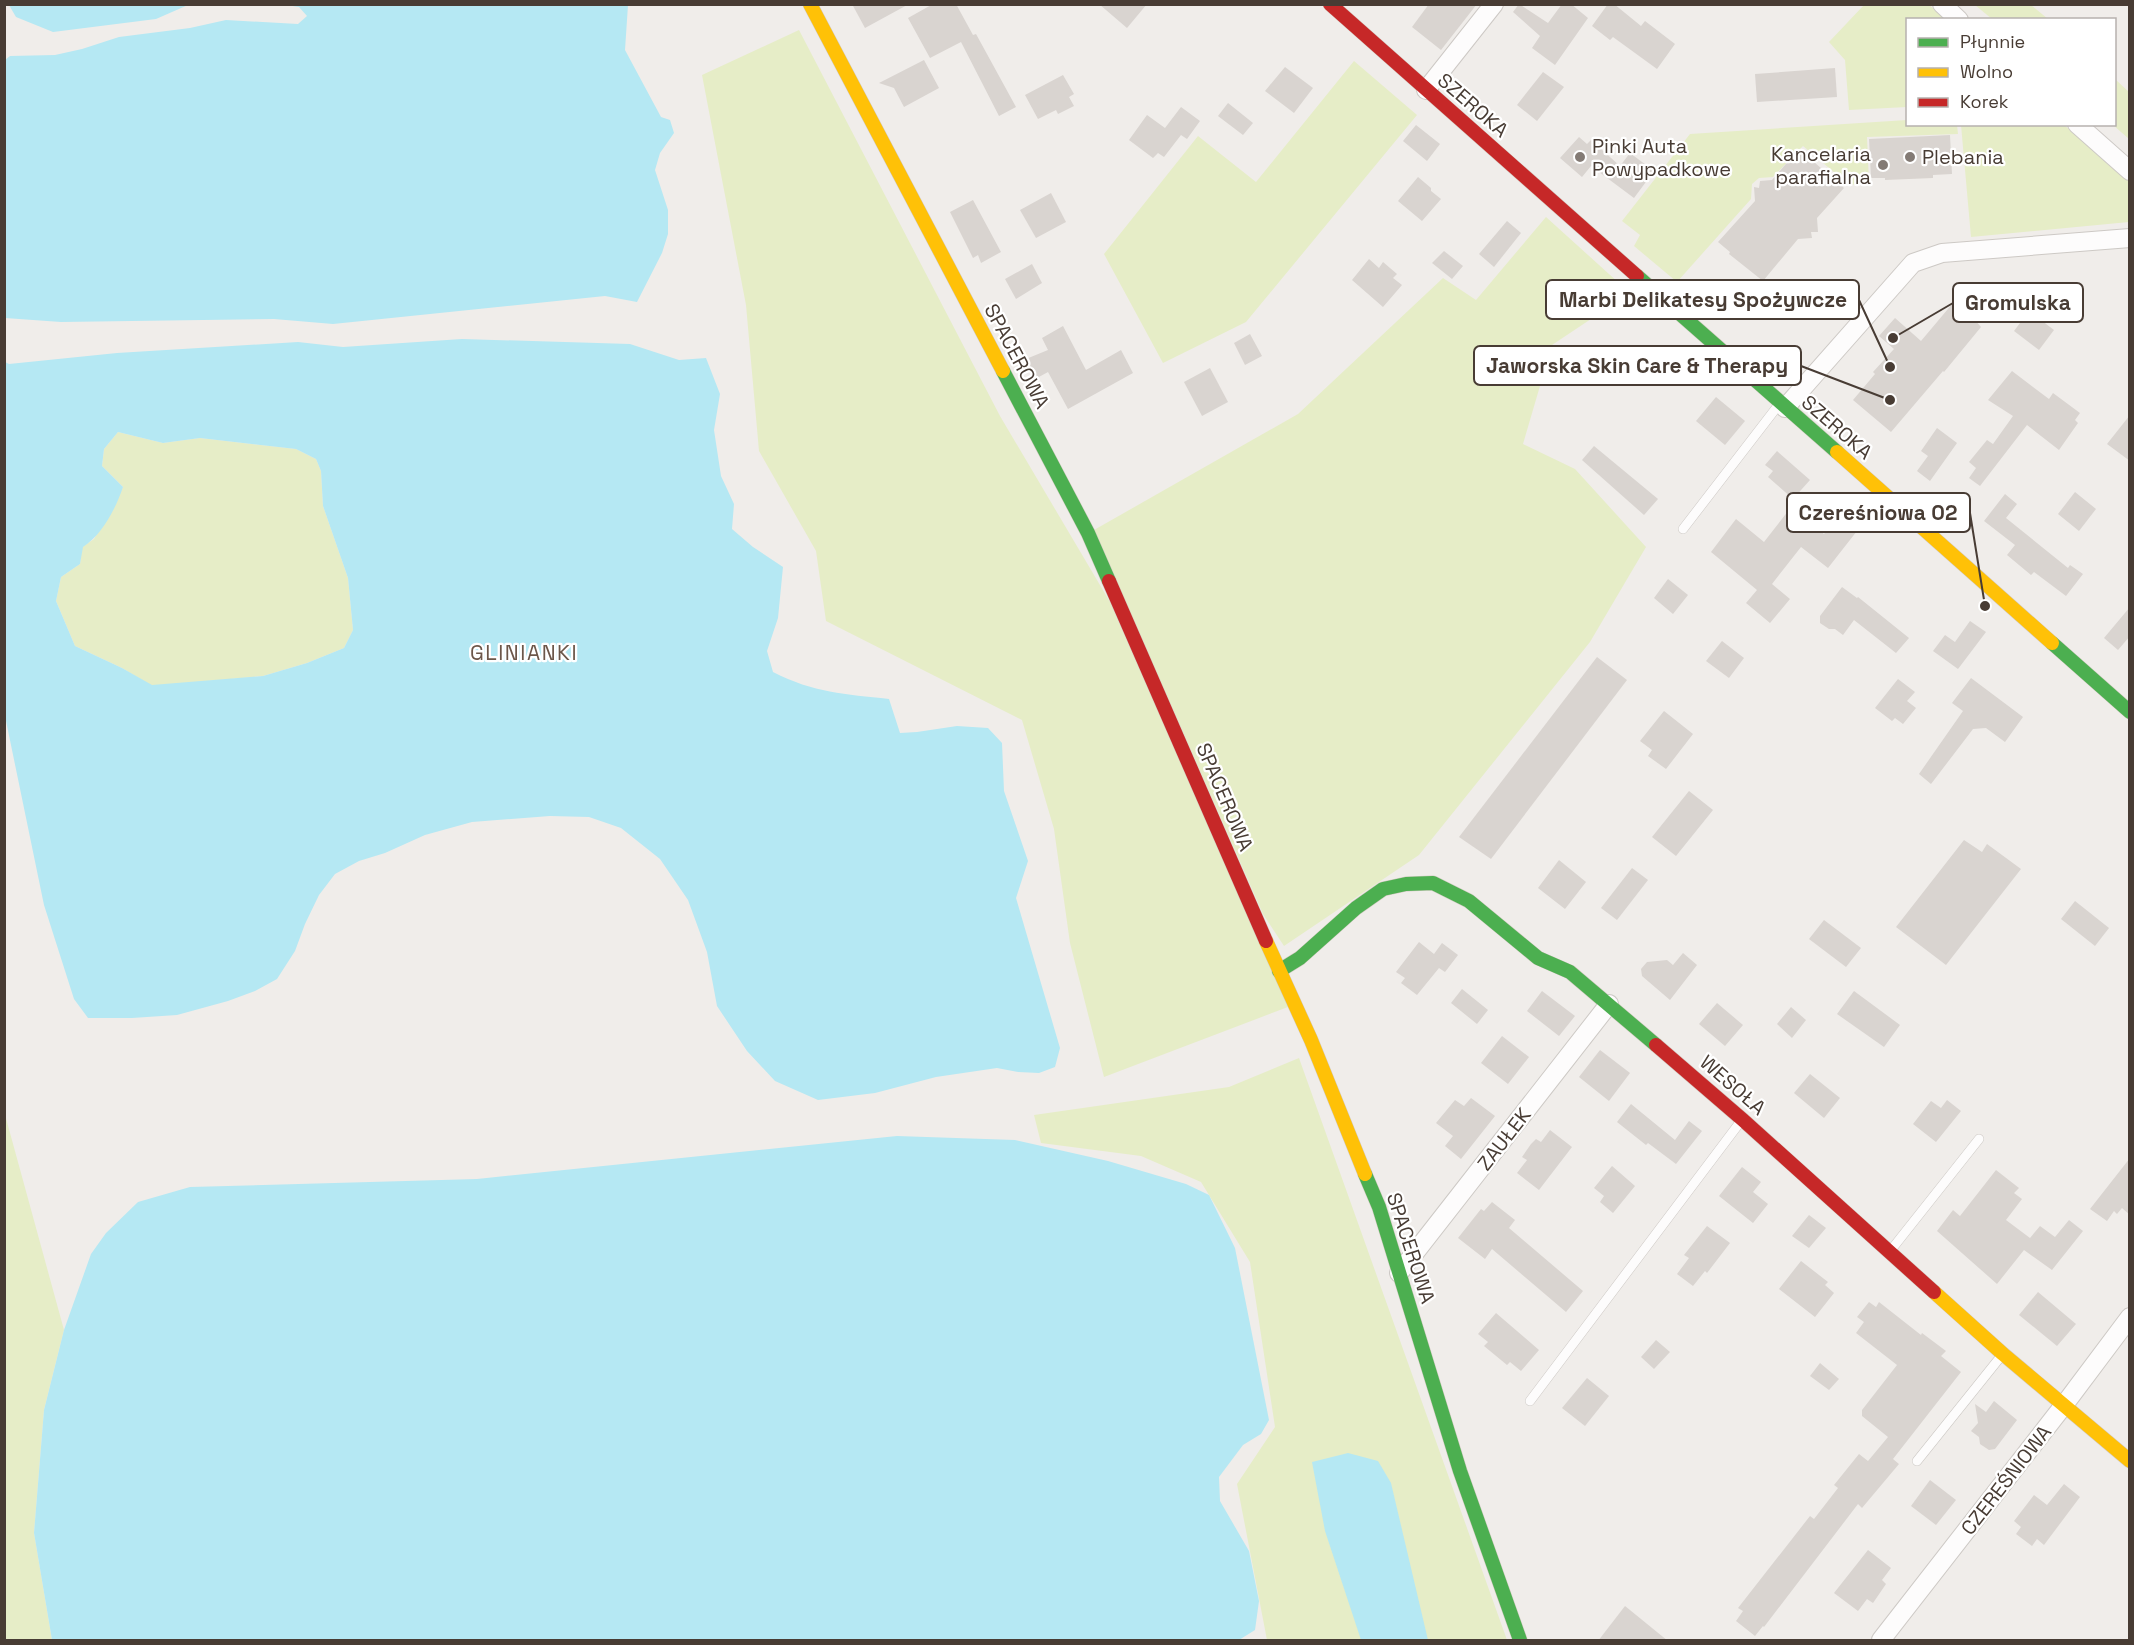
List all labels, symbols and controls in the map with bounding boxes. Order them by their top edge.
legend [1906,18,2116,126]
text: Płynnie [1960,30,2025,53]
text: Wolno [1960,60,2013,83]
street label: SZEROKA [1432,67,1514,143]
text: Korek [1960,90,2009,113]
place label: Pinki Auta Powypadkowe [1592,133,1731,182]
place label: Kancelaria parafialna [1771,141,1871,190]
place label: Plebania [1922,144,2004,170]
marker: Pinki Auta Powypadkowe [1573,150,1587,164]
marker: Plebania [1903,150,1917,164]
marker: Kancelaria parafialna [1876,158,1890,172]
callout: Marbi Delikatesy Spożywcze [1546,280,1859,319]
callout: Gromulska [1953,283,2083,322]
text: Marbi Delikatesy Spożywcze [1559,286,1847,313]
text: Gromulska [1965,289,2071,316]
street label: SPACEROWA [979,299,1056,413]
callout: Jaworska Skin Care & Therapy [1474,346,1801,385]
text: Jaworska Skin Care & Therapy [1486,352,1788,379]
street label: SZEROKA [1796,389,1878,465]
callout: Czereśniowa 02 [1787,493,1970,532]
text: Czereśniowa 02 [1799,499,1957,526]
district label: GLINIANKI [470,639,578,666]
street label: SPACEROWA [1191,739,1260,855]
street label: WESOŁA [1695,1049,1772,1121]
street label: ZAUŁEK [1471,1102,1537,1176]
street label: SPACEROWA [1381,1189,1441,1307]
street label: CZEREŚNIOWA [1955,1419,2057,1540]

